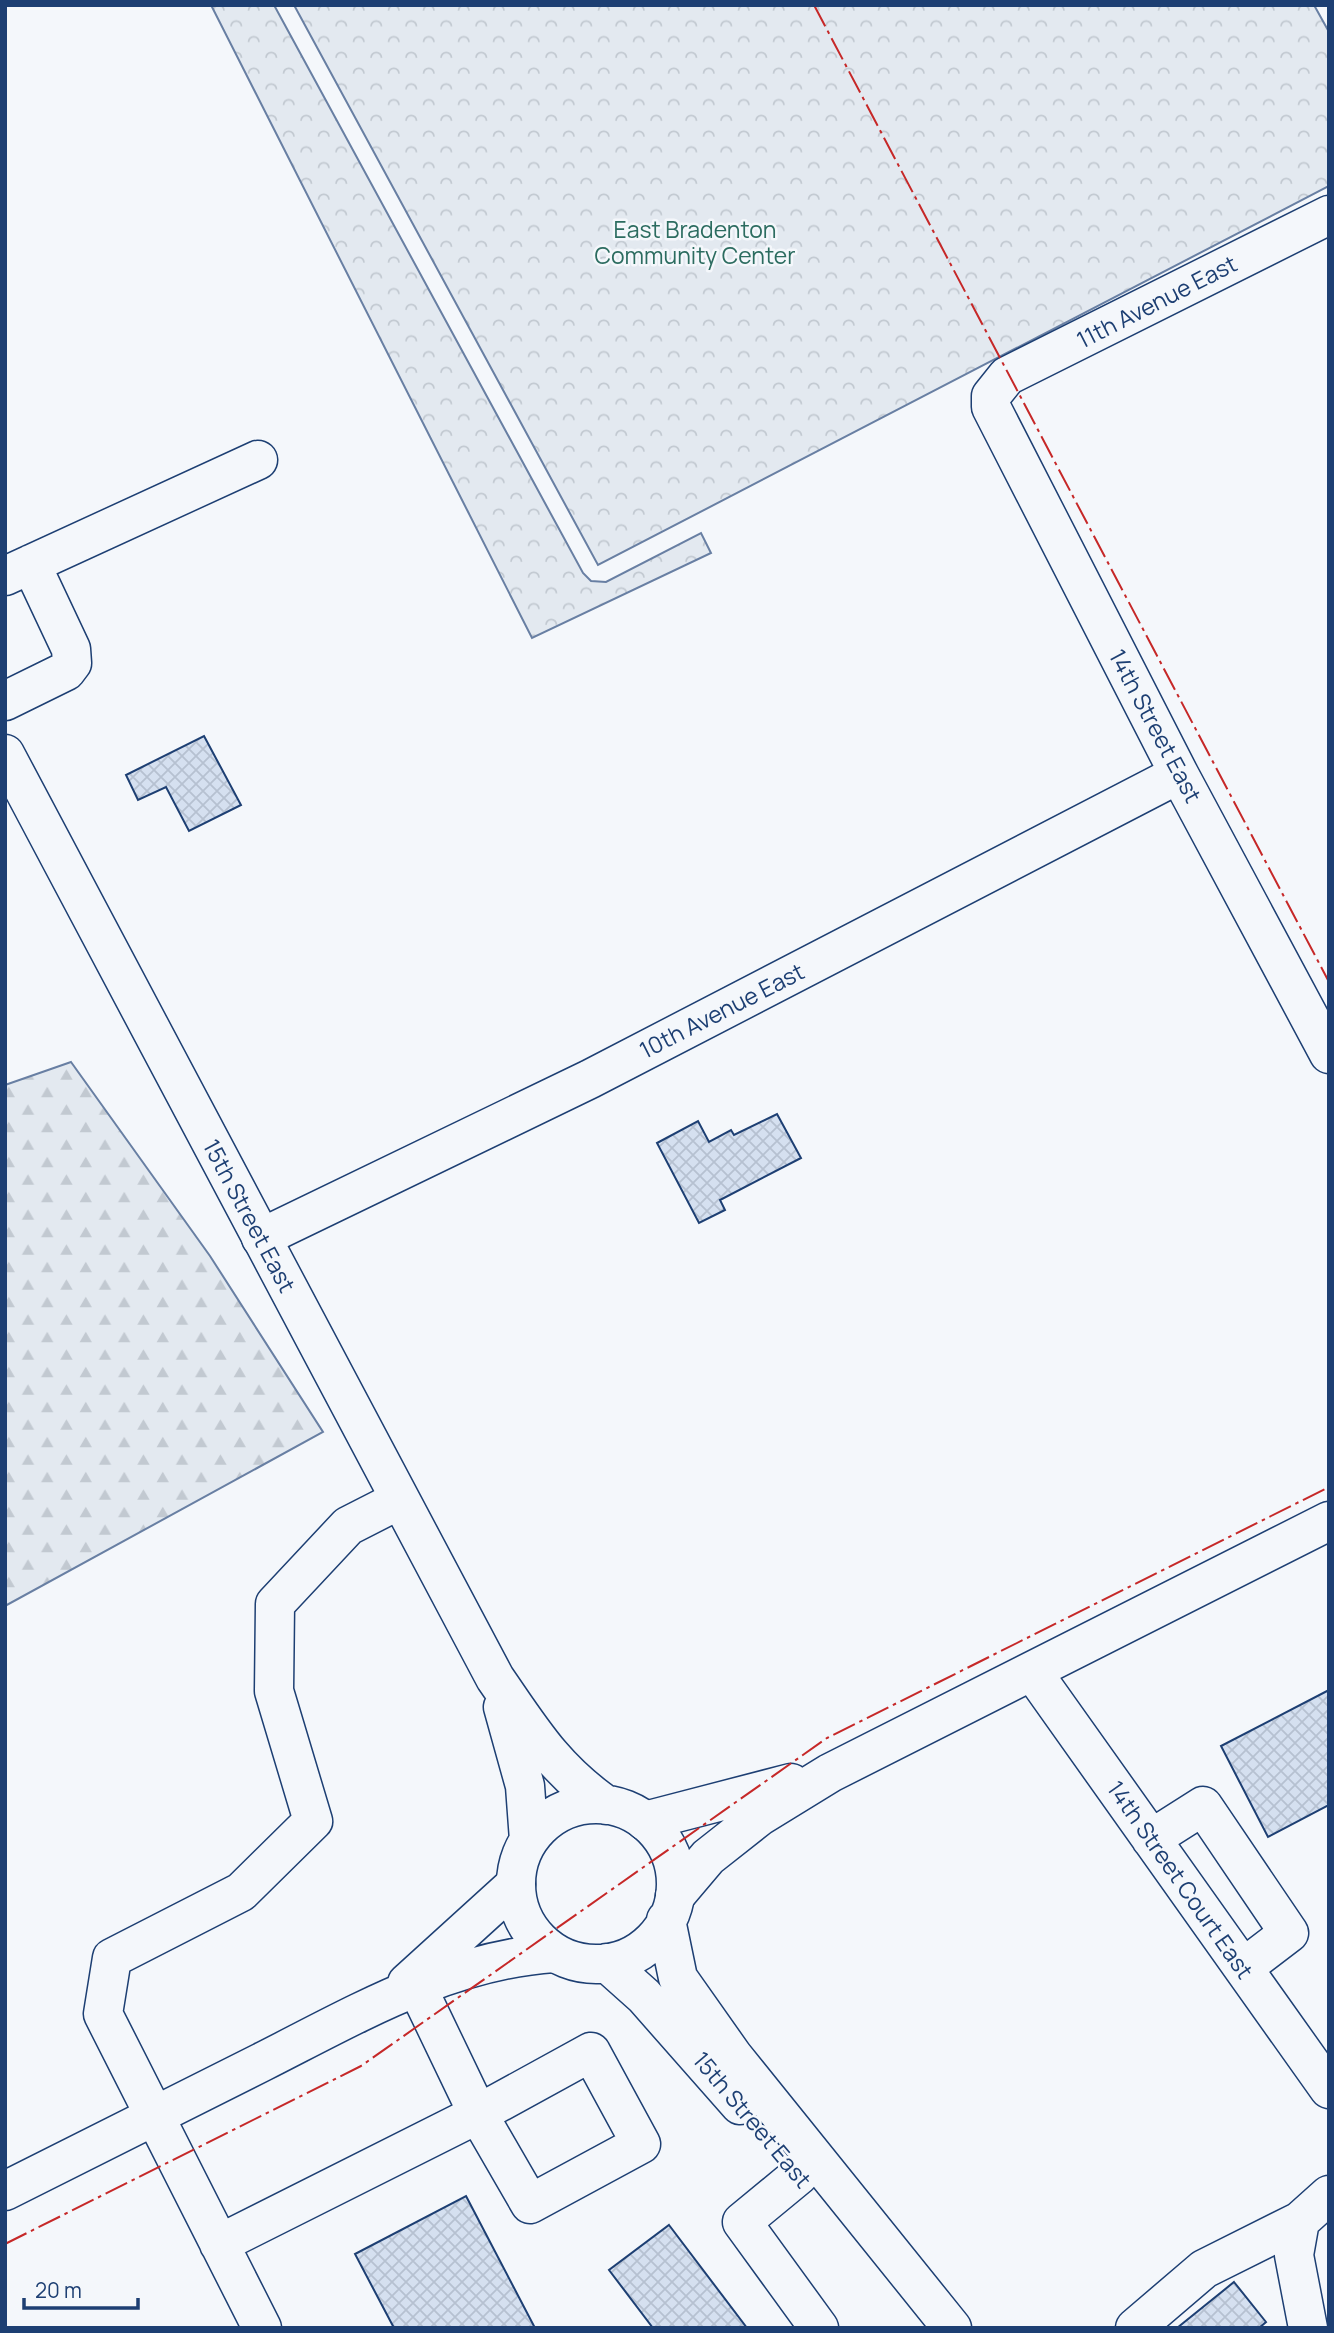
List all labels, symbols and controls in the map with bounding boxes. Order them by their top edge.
park label: East Bradenton Community Center [594,213,796,271]
street label: 11th Avenue East [1071,247,1242,355]
street label: 14th Street East [1102,643,1210,808]
street label: 10th Avenue East [634,955,809,1065]
street label: 15th Street East [196,1133,304,1298]
street label: 14th Street Court East [1100,1774,1261,1985]
street label: 15th Street East [686,2044,819,2194]
scale bar [24,2266,138,2310]
text: 20 m [35,2276,82,2304]

